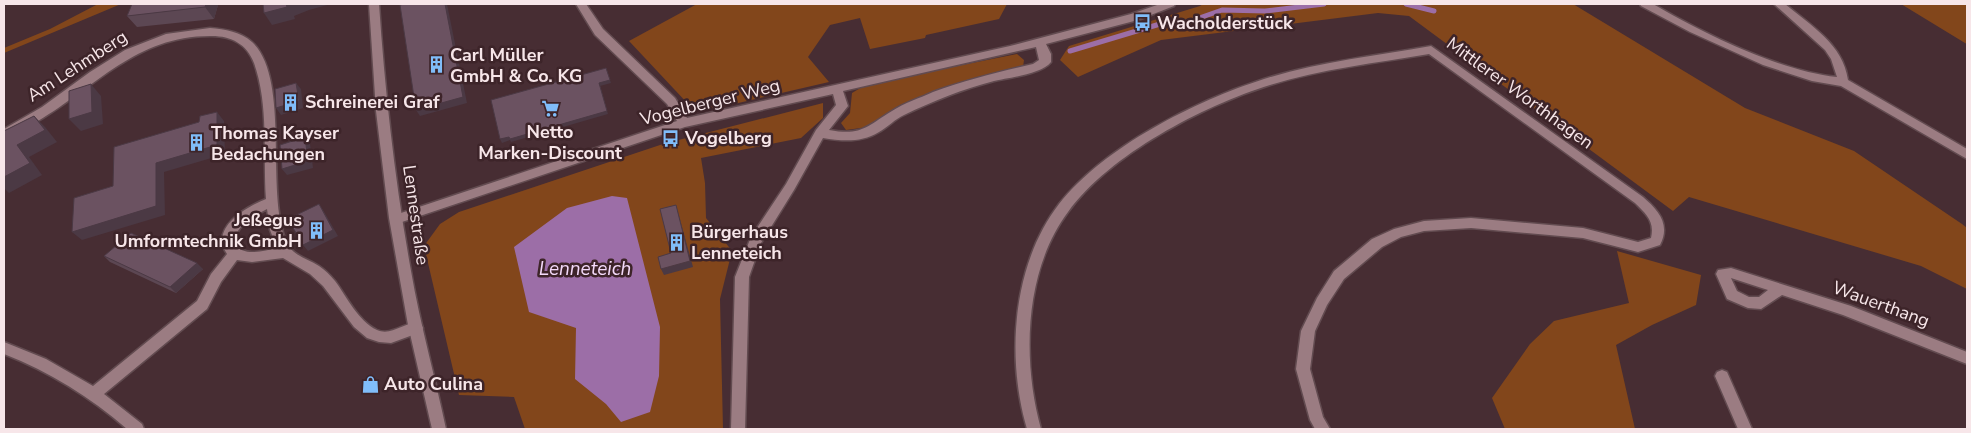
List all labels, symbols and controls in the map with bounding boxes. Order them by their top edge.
place label: Wacholderstück [1157,11,1293,35]
bus stop icon: Wacholderstück [1133,13,1153,33]
street label: Am Lehmberg [22,25,132,107]
street label: Mittlerer Worthhagen [1442,32,1598,154]
place label: Carl Müller GmbH & Co. KG [450,43,582,88]
building icon: Carl Müller GmbH & Co. KG [426,55,446,75]
street label: Vogelberger Weg [637,73,782,131]
place label: Schreinerei Graf [305,90,440,114]
building icon: Schreinerei Graf [281,92,301,112]
supermarket icon: Netto Marken-Discount [540,99,560,119]
place label: Netto Marken-Discount [478,120,622,165]
place label: Thomas Kayser Bedachungen [211,121,339,166]
place label: Vogelberg [684,126,772,150]
bus stop icon: Vogelberg [661,128,681,148]
building icon: Thomas Kayser Bedachungen [187,133,207,153]
street label: Lennestraße [397,163,435,267]
place label: Jeßegus Umformtechnik GmbH [114,208,302,253]
building icon: Jeßegus Umformtechnik GmbH [306,220,326,240]
place label: Bürgerhaus Lenneteich [691,220,788,265]
building icon: Bürgerhaus Lenneteich [667,232,687,252]
water label: Lenneteich [539,256,631,282]
street label: Wauerthang [1829,275,1933,333]
place label: Auto Culina [384,372,483,396]
shop icon: Auto Culina [360,374,380,394]

